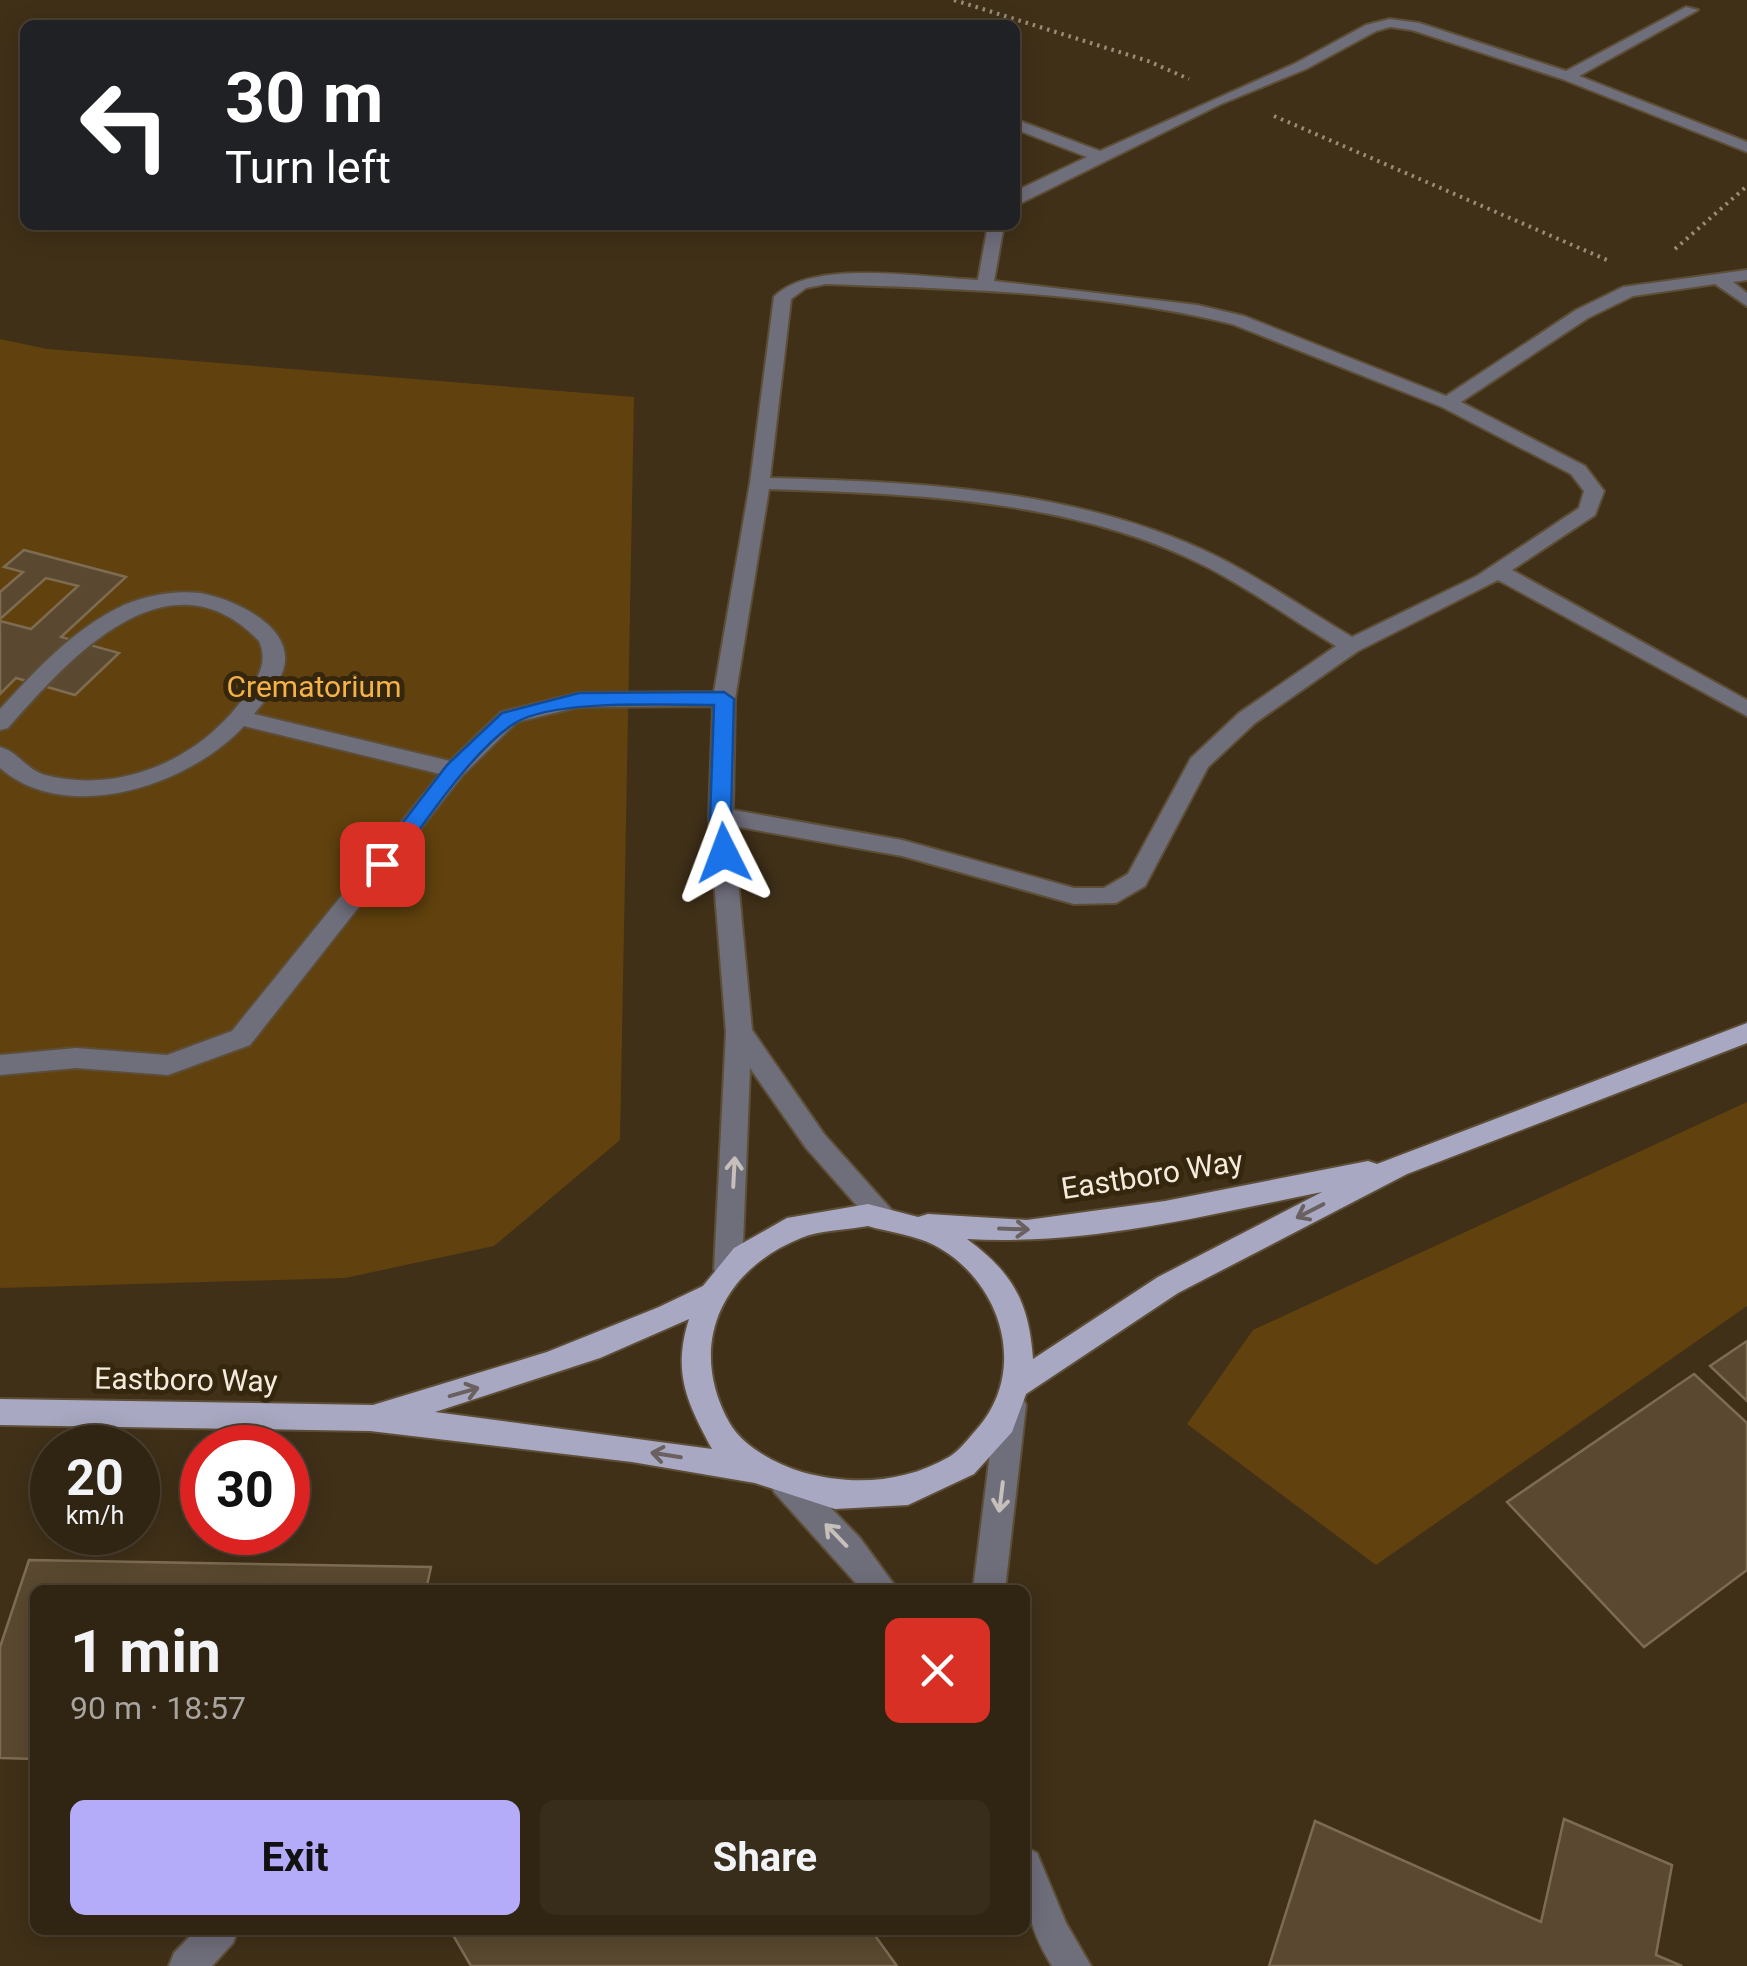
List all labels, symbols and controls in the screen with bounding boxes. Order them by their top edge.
text: 30 m [225,57,383,139]
icon: left [60,60,190,190]
text: Turn left [225,141,391,194]
park label: Crematorium [227,669,401,704]
position arrow [672,801,776,905]
pin [340,822,425,907]
icon: arrive [355,837,410,892]
street label: Eastboro Way [1059,1143,1245,1206]
one-way arrow [725,1156,744,1188]
one-way arrow [1296,1202,1326,1221]
one-way arrow [997,1220,1029,1239]
street label: Eastboro Way [94,1360,278,1399]
one-way arrow [448,1382,479,1400]
speed limit sign: 30 [180,1425,310,1555]
one-way arrow [651,1445,683,1463]
text: 20 [66,1449,124,1507]
one-way arrow [991,1481,1010,1513]
text: km/h [66,1501,124,1530]
one-way arrow [824,1523,848,1547]
text: 1 min [70,1616,221,1687]
button: close [885,1618,990,1723]
text: 90 m · 18:57 [70,1689,246,1727]
button: Exit [70,1800,520,1915]
button: Share [540,1800,990,1915]

